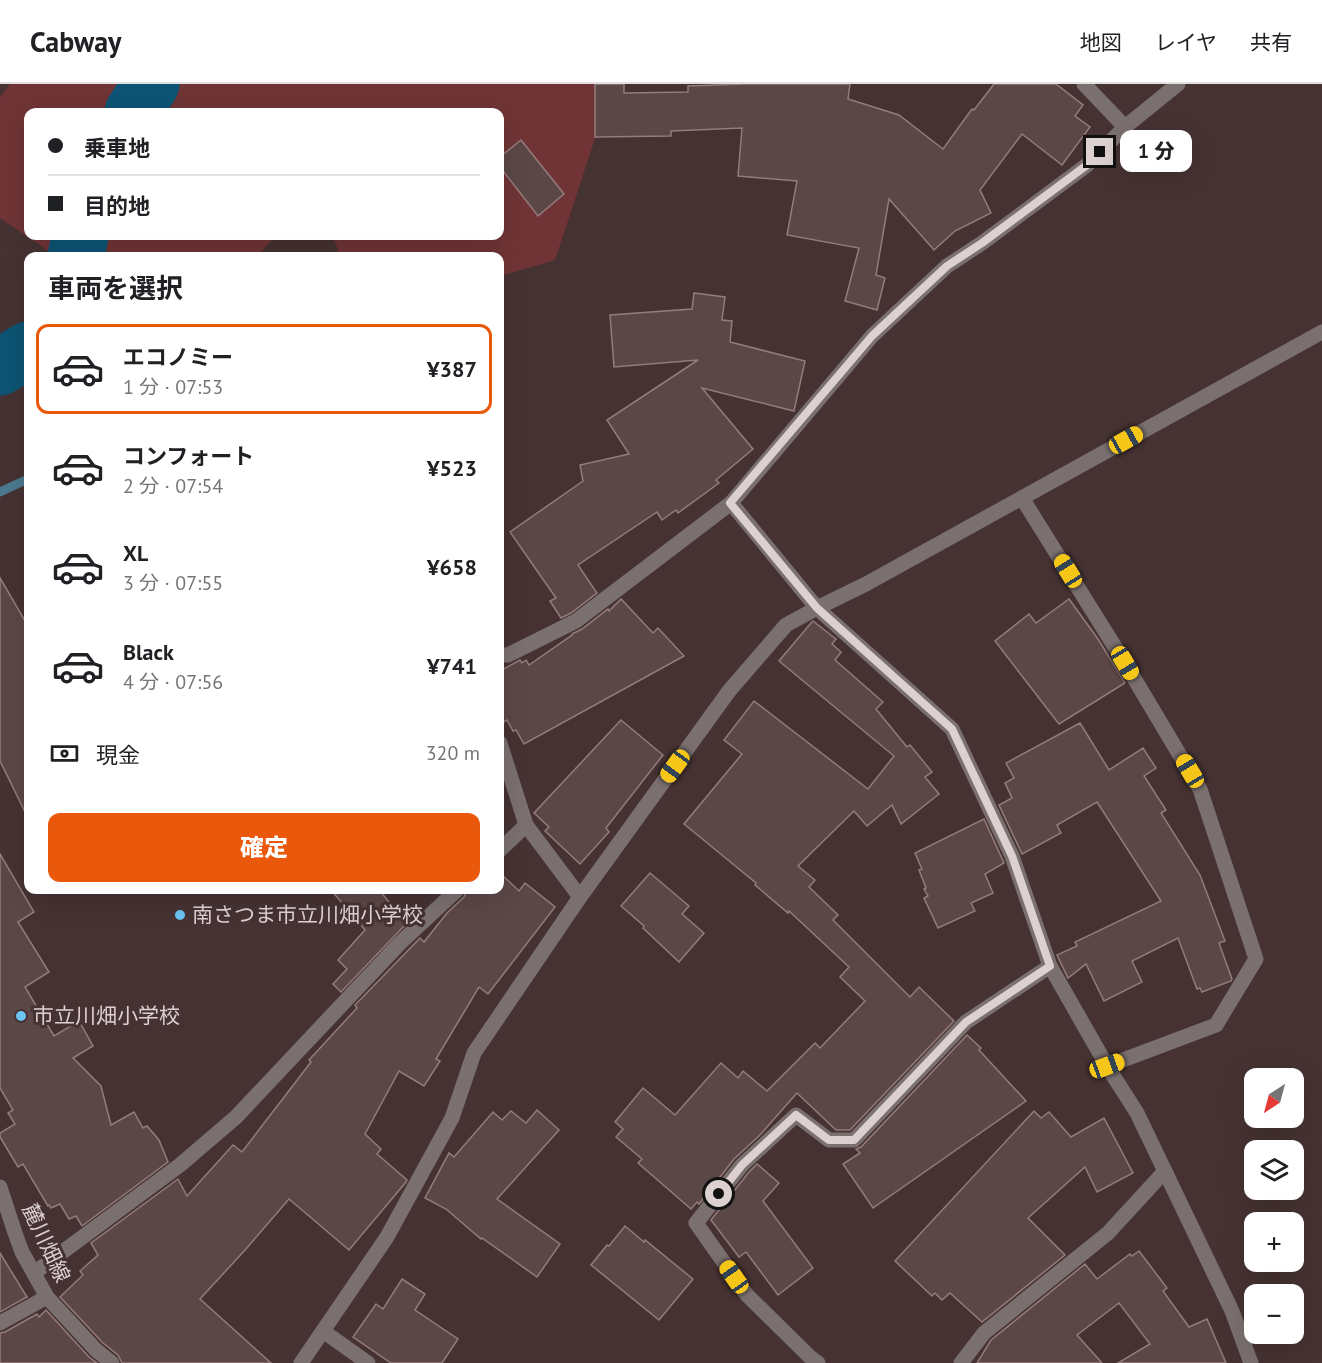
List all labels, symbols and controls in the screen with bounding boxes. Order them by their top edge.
text: Cabway [30,23,121,60]
text: 地図 [1080,29,1122,56]
text: レイヤ [1155,29,1217,56]
text: 共有 [1250,29,1292,56]
callout: 1 分 [1121,131,1193,173]
text: 乗車地 [84,134,150,162]
route end [1086,138,1113,165]
text: 1 分 [1138,138,1174,164]
text: 目的地 [84,192,150,220]
text: 車両を選択 [48,271,183,305]
icon: car [51,342,105,396]
text: エコノミー [123,343,233,371]
text: ¥387 [427,355,477,383]
text: 1 分 · 07:53 [123,374,223,400]
car [1106,423,1146,457]
icon: car [51,441,105,495]
text: コンフォート [123,442,254,470]
text: ¥523 [427,454,477,482]
text: 2 分 · 07:54 [123,473,223,499]
text: XL [123,539,148,567]
icon: car [51,540,105,594]
car [1051,551,1085,591]
text: ¥658 [427,553,477,581]
text: 3 分 · 07:55 [123,570,223,596]
text: Black [123,638,174,666]
icon: car [51,639,105,693]
car [1108,643,1142,683]
text: ¥741 [427,652,477,680]
text: 4 分 · 07:56 [123,669,223,695]
icon: cash [48,737,81,770]
text: 320 m [426,740,480,766]
text: 現金 [96,741,140,769]
car [657,746,693,786]
car [1173,751,1207,791]
button: 確定 [48,813,480,882]
place label: 南さつま市立川畑小学校 [192,901,423,928]
marker: 南さつま市立川畑小学校 [173,908,187,922]
place label: 市立川畑小学校 [33,1002,180,1029]
marker: 市立川畑小学校 [14,1009,28,1023]
car [1087,1051,1127,1081]
north arrow [1244,1068,1304,1128]
map controls [1244,1068,1304,1344]
button: layers [1244,1140,1304,1200]
route start [705,1180,732,1207]
street label: 麓川畑線 [16,1199,76,1287]
button: + [1244,1212,1304,1272]
car [716,1257,752,1297]
button: − [1244,1284,1304,1344]

